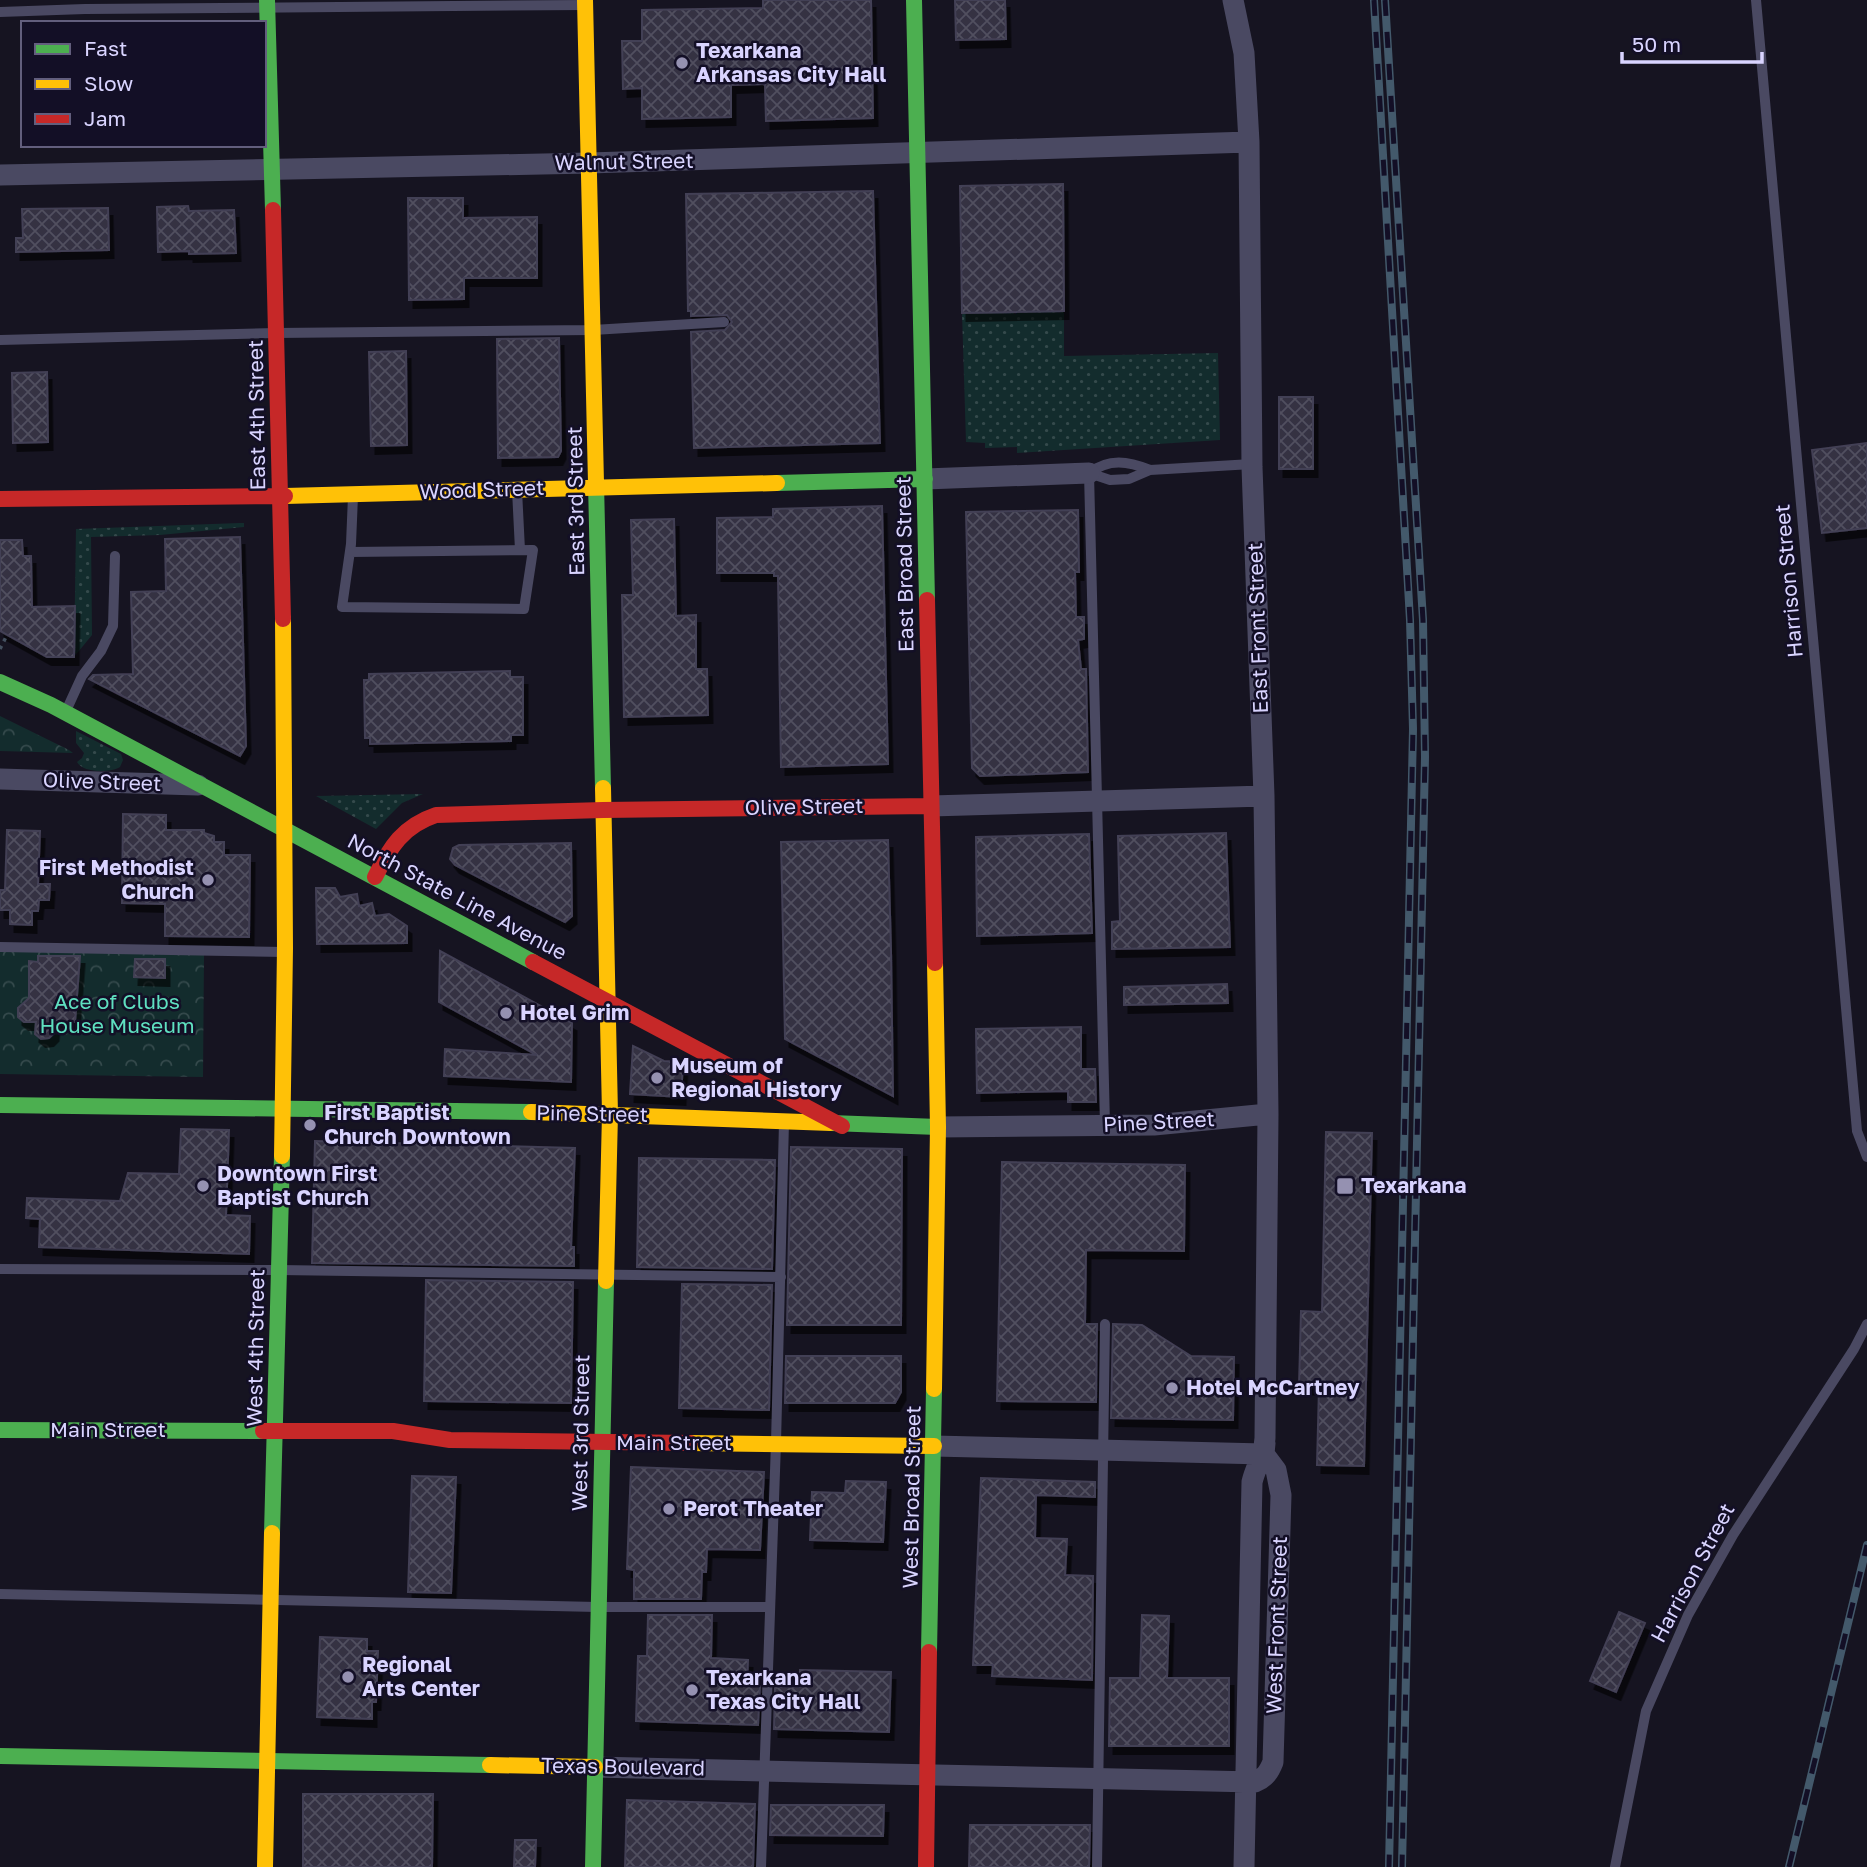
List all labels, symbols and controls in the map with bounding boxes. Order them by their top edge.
legend [21,21,266,147]
scale bar [1622,21,1762,65]
text: 50 m [1632,31,1681,57]
text: Fast [84,35,127,61]
place label: Texarkana Arkansas City Hall [696,37,886,87]
marker: Texarkana Arkansas City Hall [674,55,690,71]
text: Slow [84,70,133,96]
text: Jam [84,105,126,131]
street label: Walnut Street [554,147,694,175]
street label: East 4th Street [242,339,270,491]
street label: East 3rd Street [561,426,589,576]
street label: Wood Street [419,474,545,504]
street label: East Broad Street [889,476,919,652]
street label: Harrison Street [1768,503,1808,659]
street label: East Front Street [1241,542,1273,714]
street label: Olive Street [42,766,162,796]
street label: Olive Street [744,792,864,820]
street label: North State Line Avenue [343,827,572,965]
place label: First Methodist Church [39,854,194,904]
marker: First Methodist Church [200,872,216,888]
park label: Ace of Clubs House Museum [39,988,195,1038]
place label: Hotel Grim [520,999,629,1025]
marker: Hotel Grim [498,1005,514,1021]
place label: Museum of Regional History [671,1052,842,1102]
marker: Museum of Regional History [649,1070,665,1086]
place label: First Baptist Church Downtown [324,1099,511,1149]
street label: Pine Street [536,1099,648,1127]
street label: Pine Street [1102,1105,1215,1137]
marker: First Baptist Church Downtown [302,1117,318,1133]
place label: Downtown First Baptist Church [217,1160,377,1210]
place label: Texarkana [1361,1172,1466,1198]
marker: Texarkana [1335,1176,1355,1196]
marker: Downtown First Baptist Church [195,1178,211,1194]
street label: West 4th Street [241,1269,269,1427]
street label: West 3rd Street [566,1354,594,1512]
place label: Hotel McCartney [1186,1374,1360,1400]
marker: Hotel McCartney [1164,1380,1180,1396]
street label: West Broad Street [896,1405,926,1589]
street label: Main Street [50,1416,166,1442]
street label: Main Street [616,1429,732,1455]
place label: Perot Theater [683,1495,823,1521]
street label: Harrison Street [1645,1498,1740,1647]
marker: Perot Theater [661,1501,677,1517]
street label: West Front Street [1260,1536,1292,1714]
place label: Regional Arts Center [362,1651,480,1701]
place label: Texarkana Texas City Hall [706,1664,860,1714]
marker: Regional Arts Center [340,1669,356,1685]
marker: Texarkana Texas City Hall [684,1682,700,1698]
street label: Texas Boulevard [541,1752,705,1780]

